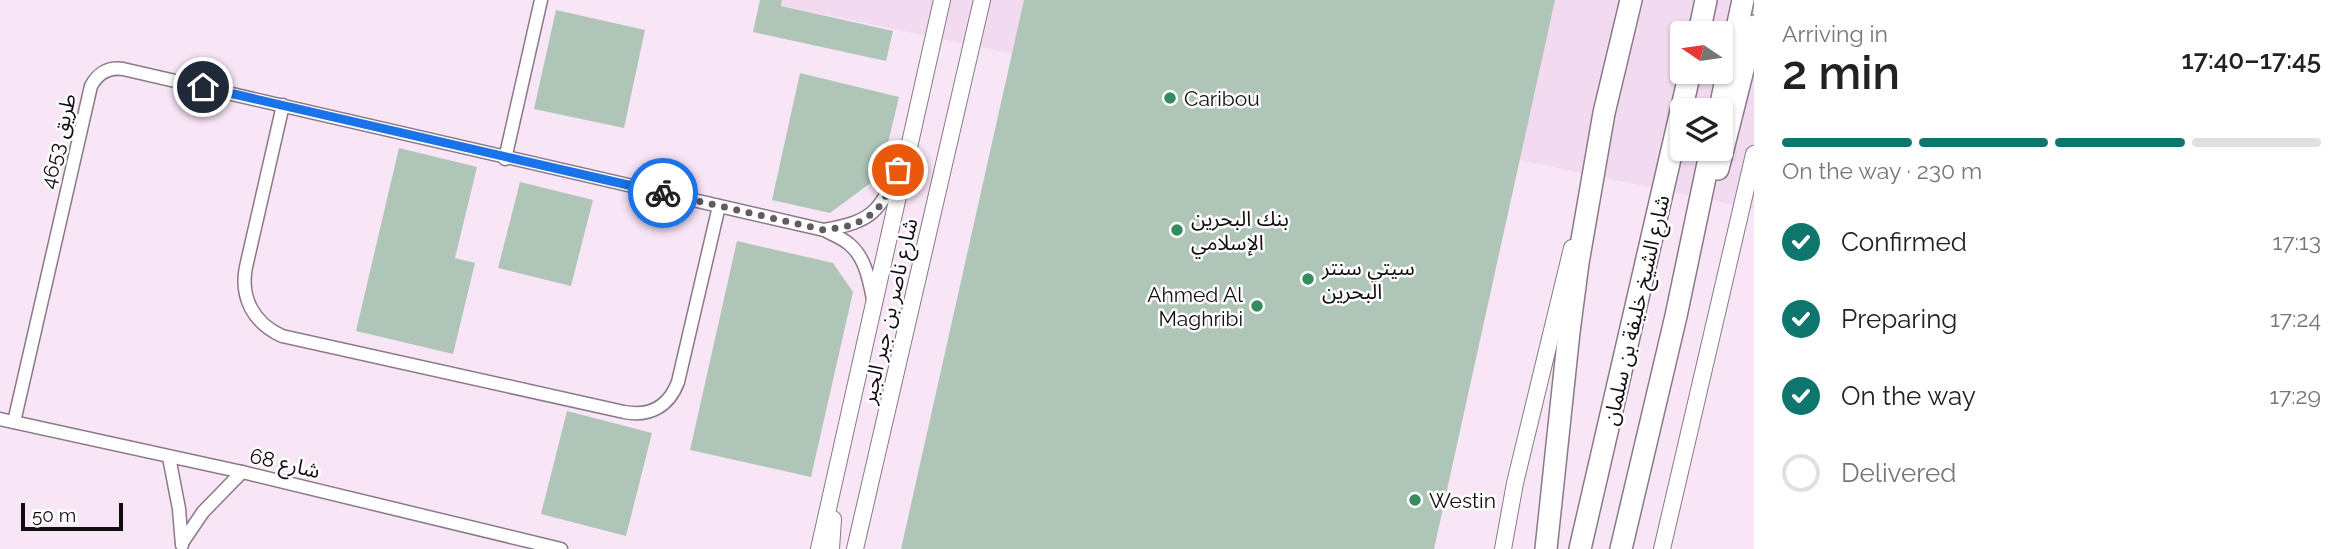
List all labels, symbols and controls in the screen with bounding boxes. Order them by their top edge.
text: Arriving in [1782,20,1888,47]
north arrow [1670,21,1732,84]
map controls [1670,21,1733,161]
text: 17:40–17:45 [2181,45,2321,75]
text: 2 min [1782,46,1900,100]
pin [173,57,233,117]
icon: home [184,68,222,106]
place label: Caribou [1184,86,1260,111]
marker: Caribou [1162,90,1178,106]
street label: طريق 4653 [35,91,82,191]
button: layers [1670,98,1733,161]
pin [868,140,928,200]
icon: bag [879,151,917,189]
text: On the way · 230 m [1782,157,1982,184]
courier [628,158,698,228]
icon: bike [644,174,682,212]
street label: شارع الشيخ خليفة بن سلمان [1597,192,1678,428]
place label: بنك البحرين الإسلامي [1191,206,1289,258]
street label: شارع ناصر بن جبر الجبر [855,216,925,408]
marker: بنك البحرين الإسلامي [1169,222,1185,238]
icon: check [1782,223,1820,261]
text: Confirmed [1841,227,1967,257]
text: 17:13 [2273,228,2321,255]
place label: سيتي سنتر البحرين [1321,255,1415,304]
marker: سيتي سنتر البحرين [1300,271,1316,287]
place label: Ahmed Al Maghribi [1147,282,1243,331]
marker: Ahmed Al Maghribi [1249,298,1265,314]
icon: check [1782,300,1820,338]
text: Preparing [1841,304,1957,334]
text: 17:24 [2270,305,2321,332]
icon: check [1782,377,1820,415]
text: On the way [1841,381,1976,411]
text: 17:29 [2269,382,2321,409]
street label: شارع 68 [247,443,323,486]
text: Delivered [1841,458,1956,488]
place label: Westin [1429,488,1496,513]
marker: Westin [1407,492,1423,508]
scale bar [21,500,122,532]
text: 50 m [32,504,76,526]

